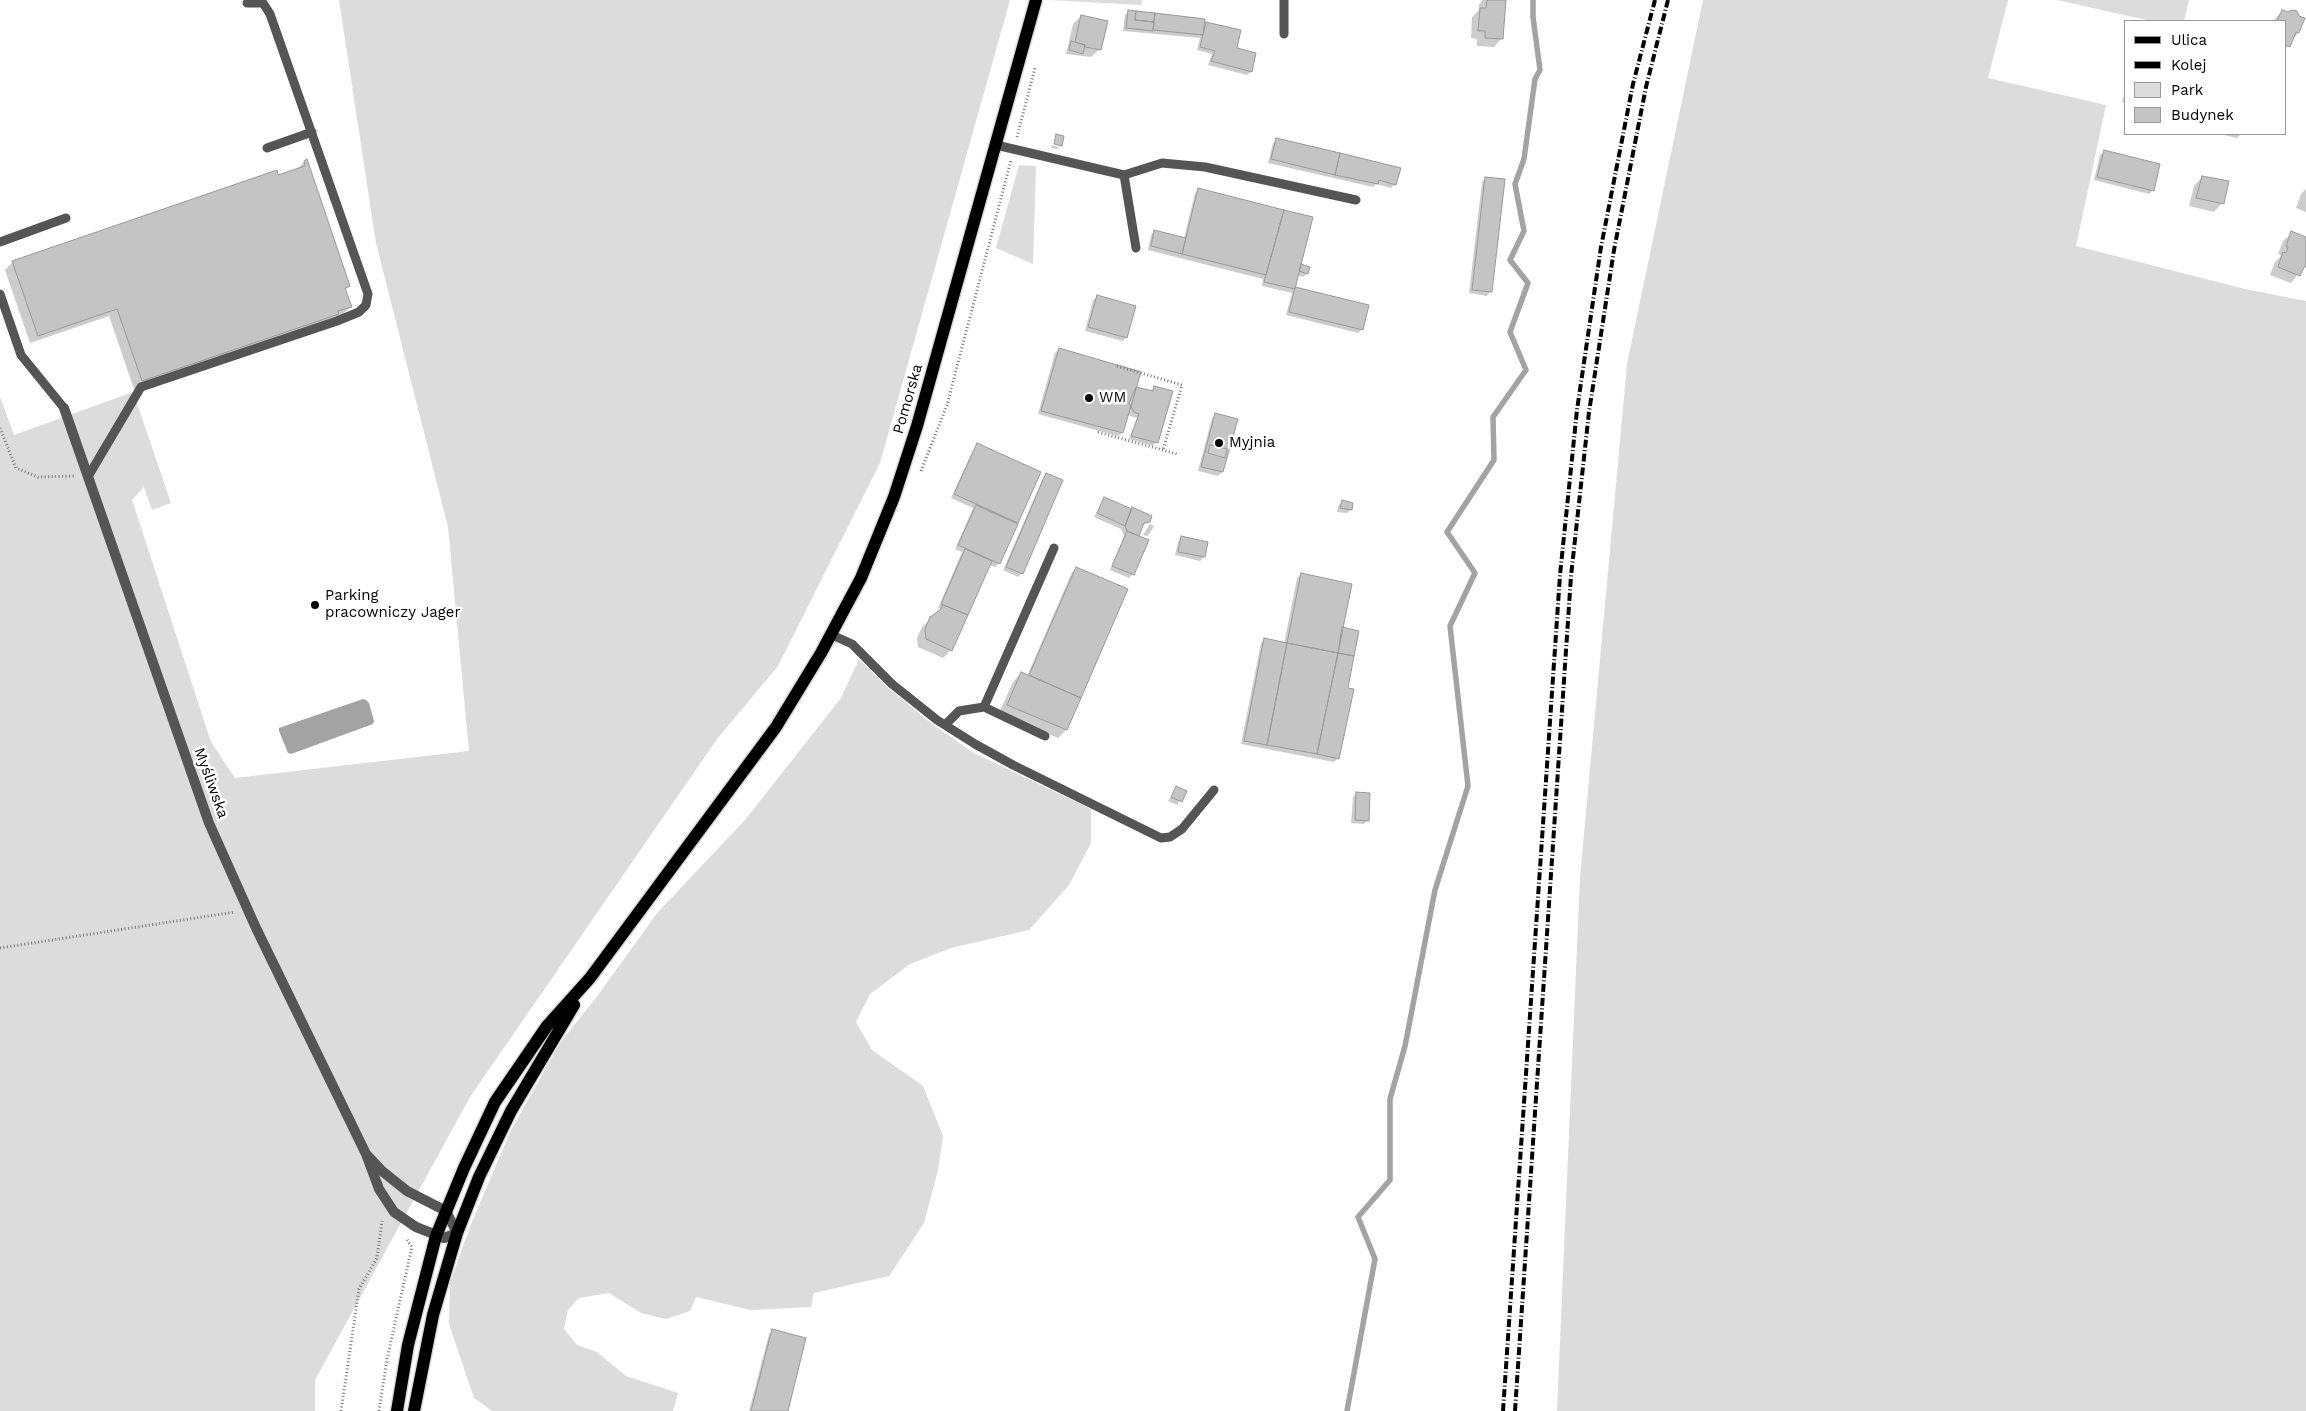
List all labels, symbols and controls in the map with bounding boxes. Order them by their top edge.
legend [2124,20,2286,135]
text: Ulica [2171,31,2207,49]
text: Kolej [2171,56,2206,74]
text: Park [2171,81,2203,99]
text: Budynek [2171,106,2234,124]
street label: Pomorska [889,362,927,436]
place label: WM [1099,389,1126,407]
marker: WM [1083,392,1095,404]
place label: Myjnia [1229,434,1275,452]
marker: Myjnia [1213,437,1225,449]
place label: Parking pracowniczy Jager [325,587,461,622]
marker: Parking pracowniczy Jager [309,599,321,611]
street label: Myśliwska [190,745,232,821]

